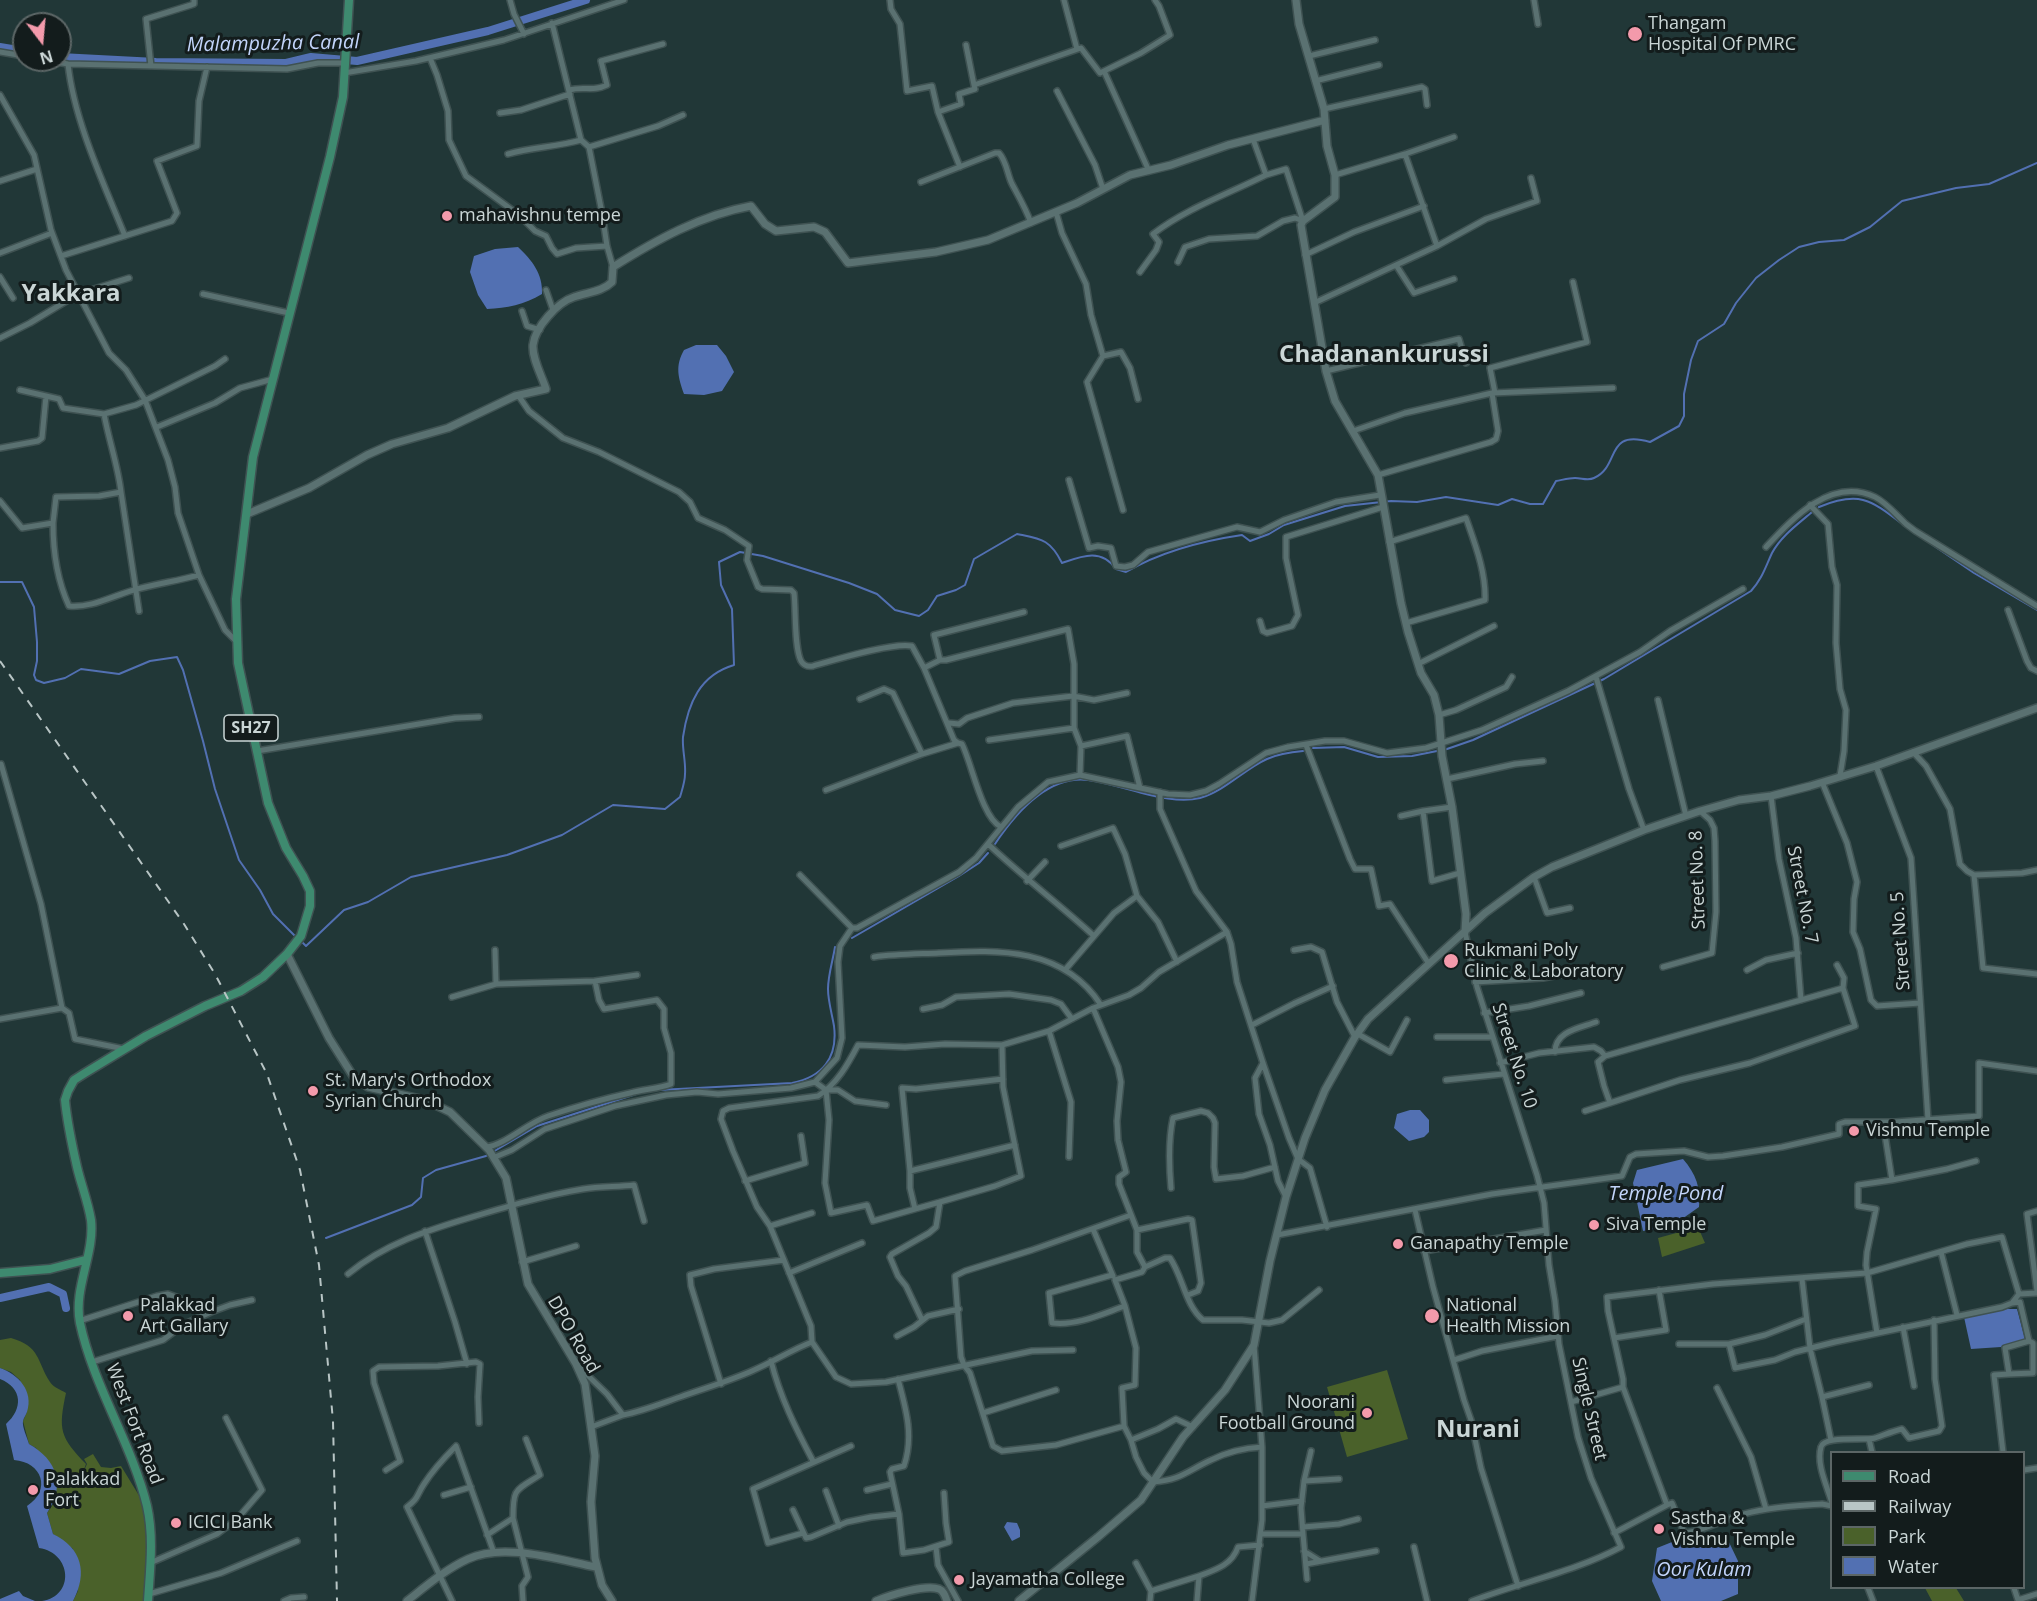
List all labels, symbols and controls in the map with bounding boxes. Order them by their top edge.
north arrow [12,12,72,72]
place label: Thangam Hospital Of PMRC [1648,13,1796,56]
marker: Thangam Hospital Of PMRC [1626,25,1644,43]
water label: Malampuzha Canal [186,30,360,58]
text: N [37,45,56,70]
place label: mahavishnu tempe [459,205,621,227]
marker: mahavishnu tempe [440,209,454,223]
district label: Yakkara [21,280,121,308]
district label: Chadanankurussi [1279,341,1489,369]
road number: SH27 [224,715,278,741]
street label: Street No. 8 [1685,830,1711,930]
street label: Street No. 7 [1782,844,1822,946]
street label: Street No. 5 [1887,891,1915,991]
place label: Rukmani Poly Clinic & Laboratory [1464,940,1623,982]
marker: Rukmani Poly Clinic & Laboratory [1442,952,1460,970]
street label: Street No. 10 [1487,1001,1541,1111]
place label: St. Mary's Orthodox Syrian Church [325,1070,491,1112]
marker: St. Mary's Orthodox Syrian Church [306,1084,320,1098]
place label: Vishnu Temple [1866,1120,1990,1142]
marker: Vishnu Temple [1847,1124,1861,1138]
water label: Temple Pond [1609,1182,1723,1206]
place label: Siva Temple [1606,1214,1706,1236]
marker: Siva Temple [1587,1218,1601,1232]
place label: Ganapathy Temple [1410,1233,1569,1255]
marker: Ganapathy Temple [1391,1237,1405,1251]
street label: DPO Road [542,1293,604,1377]
place label: Palakkad Art Gallary [140,1295,228,1338]
place label: National Health Mission [1446,1295,1570,1338]
marker: National Health Mission [1423,1307,1441,1325]
marker: Palakkad Art Gallary [121,1309,135,1323]
street label: Single Street [1567,1356,1611,1462]
street label: West Fort Road [101,1360,167,1488]
place label: Noorani Football Ground [1218,1392,1355,1434]
marker: Noorani Football Ground [1360,1406,1374,1420]
district label: Nurani [1436,1416,1520,1444]
legend [1830,1451,2025,1589]
text: Road [1888,1464,1931,1488]
place label: Palakkad Fort [45,1469,120,1512]
marker: Palakkad Fort [26,1483,40,1497]
text: Railway [1888,1494,1951,1518]
place label: Sastha & Vishnu Temple [1671,1508,1795,1550]
place label: ICICI Bank [188,1512,273,1534]
marker: ICICI Bank [169,1516,183,1530]
marker: Sastha & Vishnu Temple [1652,1522,1666,1536]
text: Park [1888,1524,1926,1548]
text: Water [1888,1554,1939,1578]
water label: Oor Kulam [1656,1558,1752,1582]
place label: Jayamatha College [971,1569,1125,1591]
marker: Jayamatha College [952,1573,966,1587]

